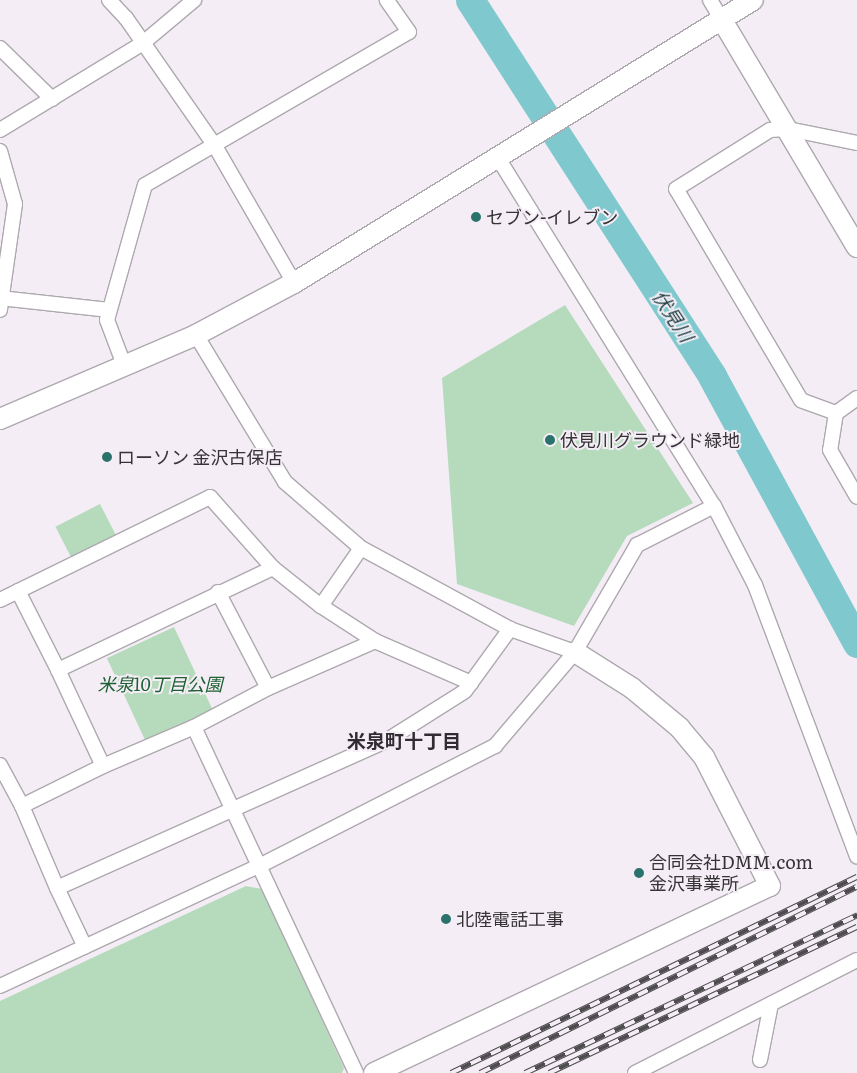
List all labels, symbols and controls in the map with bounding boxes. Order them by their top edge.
place label: セブン-イレブン [486,206,618,228]
marker: セブン-イレブン [470,211,482,223]
water label: 伏見川 [648,286,698,346]
place label: 伏見川グラウンド緑地 [560,429,740,451]
marker: 伏見川グラウンド緑地 [544,434,556,446]
place label: ローソン 金沢古保店 [117,446,283,468]
marker: ローソン 金沢古保店 [101,451,113,463]
park label: 米泉10丁目公園 [97,673,223,695]
district label: 米泉町十丁目 [347,730,461,752]
place label: 合同会社DMM.com 金沢事業所 [649,852,813,894]
marker: 合同会社DMM.com 金沢事業所 [633,867,645,879]
place label: 北陸電話工事 [456,908,564,930]
marker: 北陸電話工事 [440,913,452,925]

